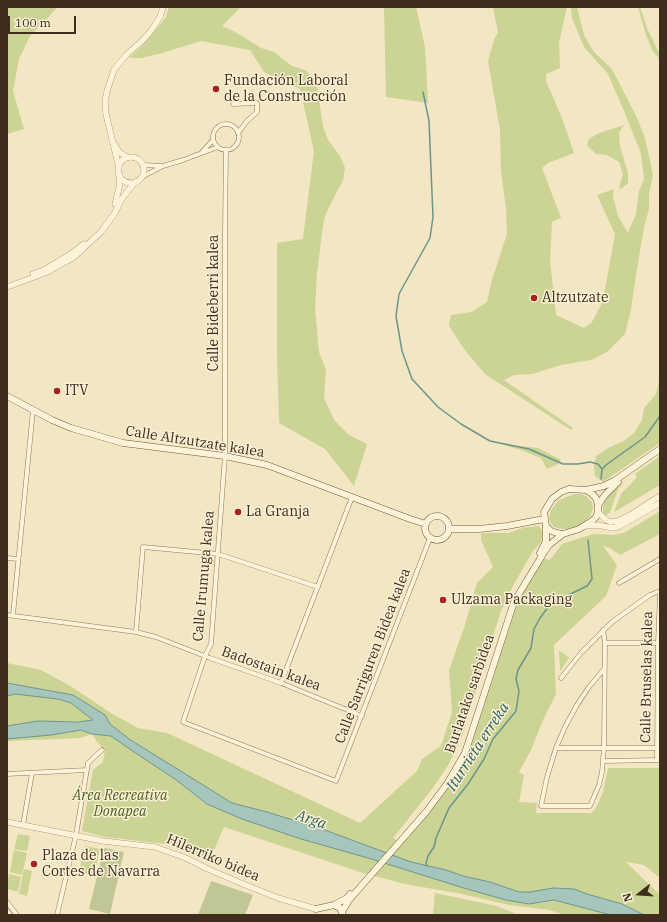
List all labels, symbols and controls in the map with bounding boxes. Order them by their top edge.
scale bar [10,8,78,34]
text: 100 m [15,15,51,30]
place label: Fundación Laboral de la Construcción [224,73,348,106]
marker: Fundación Laboral de la Construcción [211,84,221,94]
street label: Calle Bideberri kalea [206,235,222,371]
place label: Altzutzate [542,290,608,306]
marker: Altzutzate [529,293,539,303]
place label: ITV [65,383,89,399]
marker: ITV [52,386,62,396]
street label: Calle Altzutzate kalea [124,423,266,461]
place label: La Granja [246,504,310,520]
marker: La Granja [233,507,243,517]
street label: Calle Irumuga kalea [190,510,218,642]
street label: Calle Sarriguren Bidea kalea [332,566,414,746]
place label: Ulzama Packaging [451,592,572,608]
marker: Ulzama Packaging [438,595,448,605]
street label: Calle Bruselas kalea [637,611,657,743]
street label: Burlatako sarbidea [442,632,498,756]
street label: Badostain kalea [219,643,323,695]
water label: Iturrieta erreka [443,699,513,795]
park label: Área Recreativa Donapea [72,788,168,820]
water label: Arga [293,807,329,833]
street label: Hilerriko bidea [164,831,262,885]
place label: Plaza de las Cortes de Navarra [42,848,160,880]
marker: Plaza de las Cortes de Navarra [29,859,39,869]
north arrow [619,874,659,914]
text: N [620,891,635,904]

